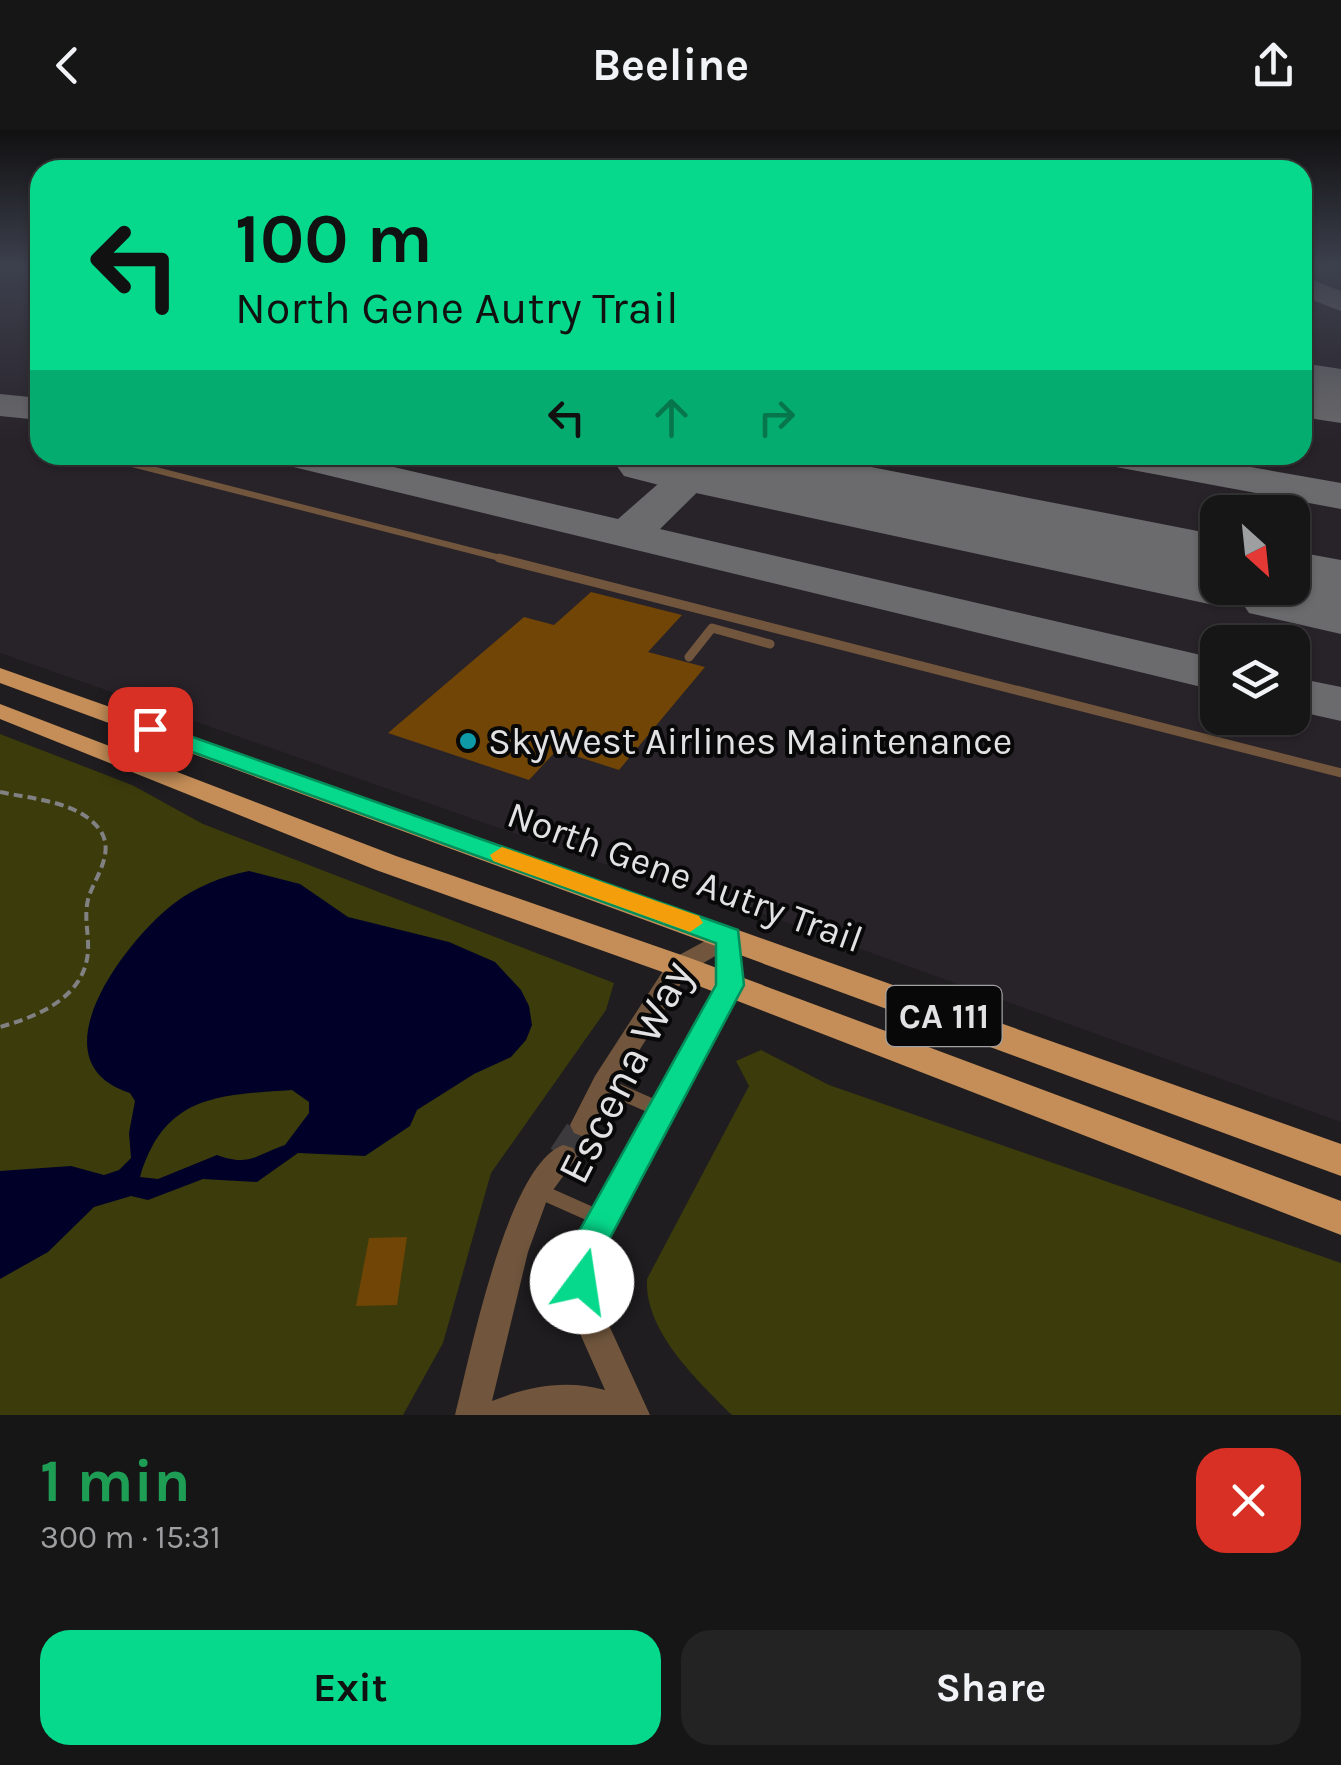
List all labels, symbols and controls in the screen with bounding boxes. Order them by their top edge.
icon: back [40,38,95,93]
icon: share [1246,38,1301,93]
text: Beeline [592,39,749,91]
text: 100 m [235,198,433,280]
icon: left [70,200,200,330]
text: North Gene Autry Trail [235,282,679,334]
icon: left [539,390,594,445]
icon: ahead [644,390,699,445]
icon: right [749,390,804,445]
north arrow [1200,495,1310,605]
map controls [1200,495,1310,735]
button: layers [1200,625,1310,735]
pin [108,687,193,772]
icon: arrive [123,702,178,757]
place label: SkyWest Airlines Maintenance [488,719,1012,764]
marker: SkyWest Airlines Maintenance [457,730,479,752]
street label: North Gene Autry Trail [501,792,869,962]
street label: Escena Way [547,952,704,1192]
road number: CA 111 [886,986,1002,1046]
position arrow [530,1230,634,1334]
text: 1 min [40,1446,191,1516]
button: close [1196,1448,1301,1553]
text: 300 m · 15:31 [40,1519,221,1556]
button: Exit [40,1630,661,1745]
button: Share [681,1630,1301,1745]

